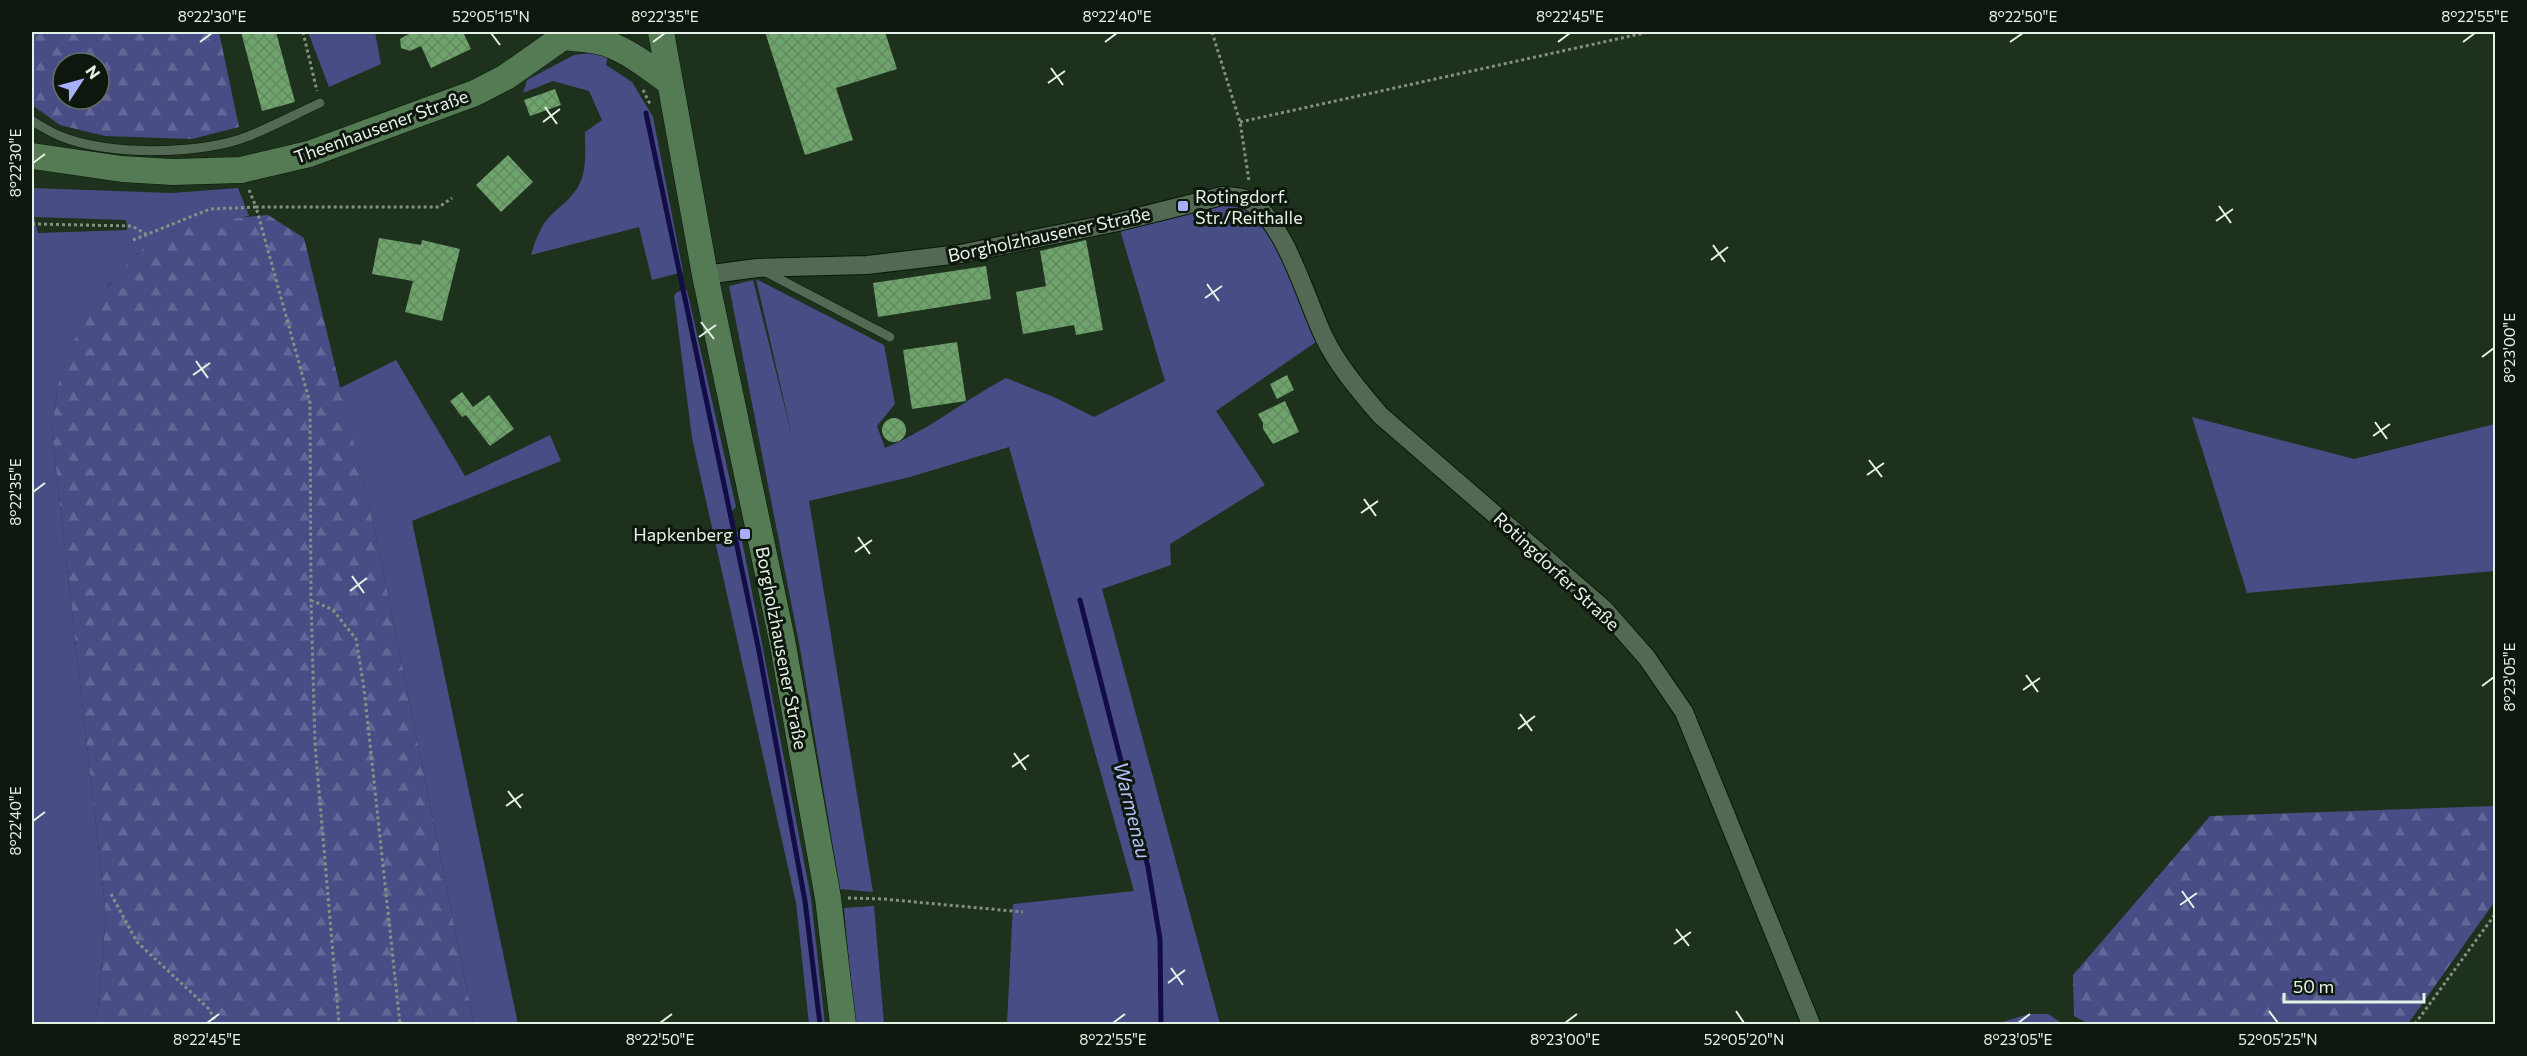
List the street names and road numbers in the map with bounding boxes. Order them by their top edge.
street label: Theenhausener Straße [291,84,471,168]
street label: Borgholzhausener Straße [946,202,1152,266]
street label: Rotingdorfer Straße [1490,507,1624,635]
street label: Borgholzhausener Straße [752,545,812,751]

